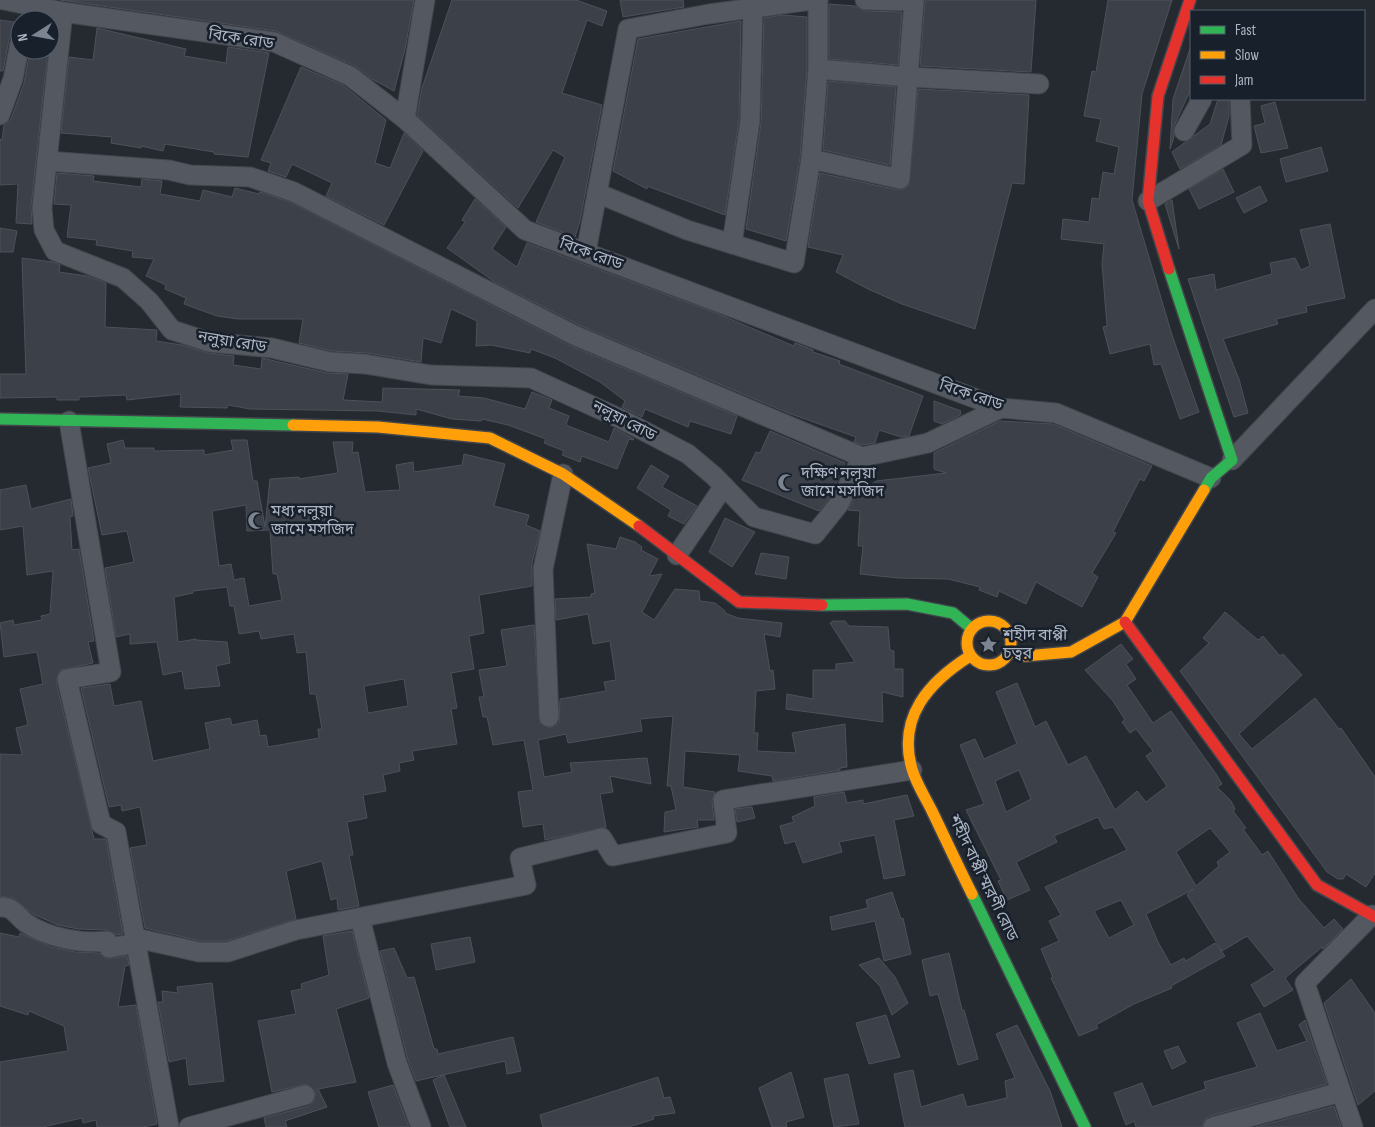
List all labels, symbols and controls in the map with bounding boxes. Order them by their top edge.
north arrow [10,10,60,60]
legend [1190,10,1365,100]
text: Fast [1235,21,1257,40]
street label: বিকে রোড [206,23,276,54]
text: N [14,32,32,43]
text: Slow [1235,46,1259,65]
text: Jam [1234,71,1253,90]
street label: বিকে রোড [556,233,626,274]
street label: নলুয়া রোড [195,327,268,357]
street label: বিকে রোড [936,374,1006,415]
street label: নলুয়া রোড [588,396,660,445]
place label: দক্ষিণ নলুয়া জামে মসজিদ [800,463,885,501]
mosque icon: দক্ষিণ নলুয়া জামে মসজিদ [777,472,797,492]
place label: মধ্য নলুয়া জামে মসজিদ [270,502,355,539]
mosque icon: মধ্য নলুয়া জামে মসজিদ [247,510,267,530]
place label: শহীদ বাপ্পী চত্বর [1002,625,1068,663]
place icon: শহীদ বাপ্পী চত্বর [979,634,999,654]
street label: শহীদ বাপ্পী স্মরণী রোড [944,810,1023,945]

